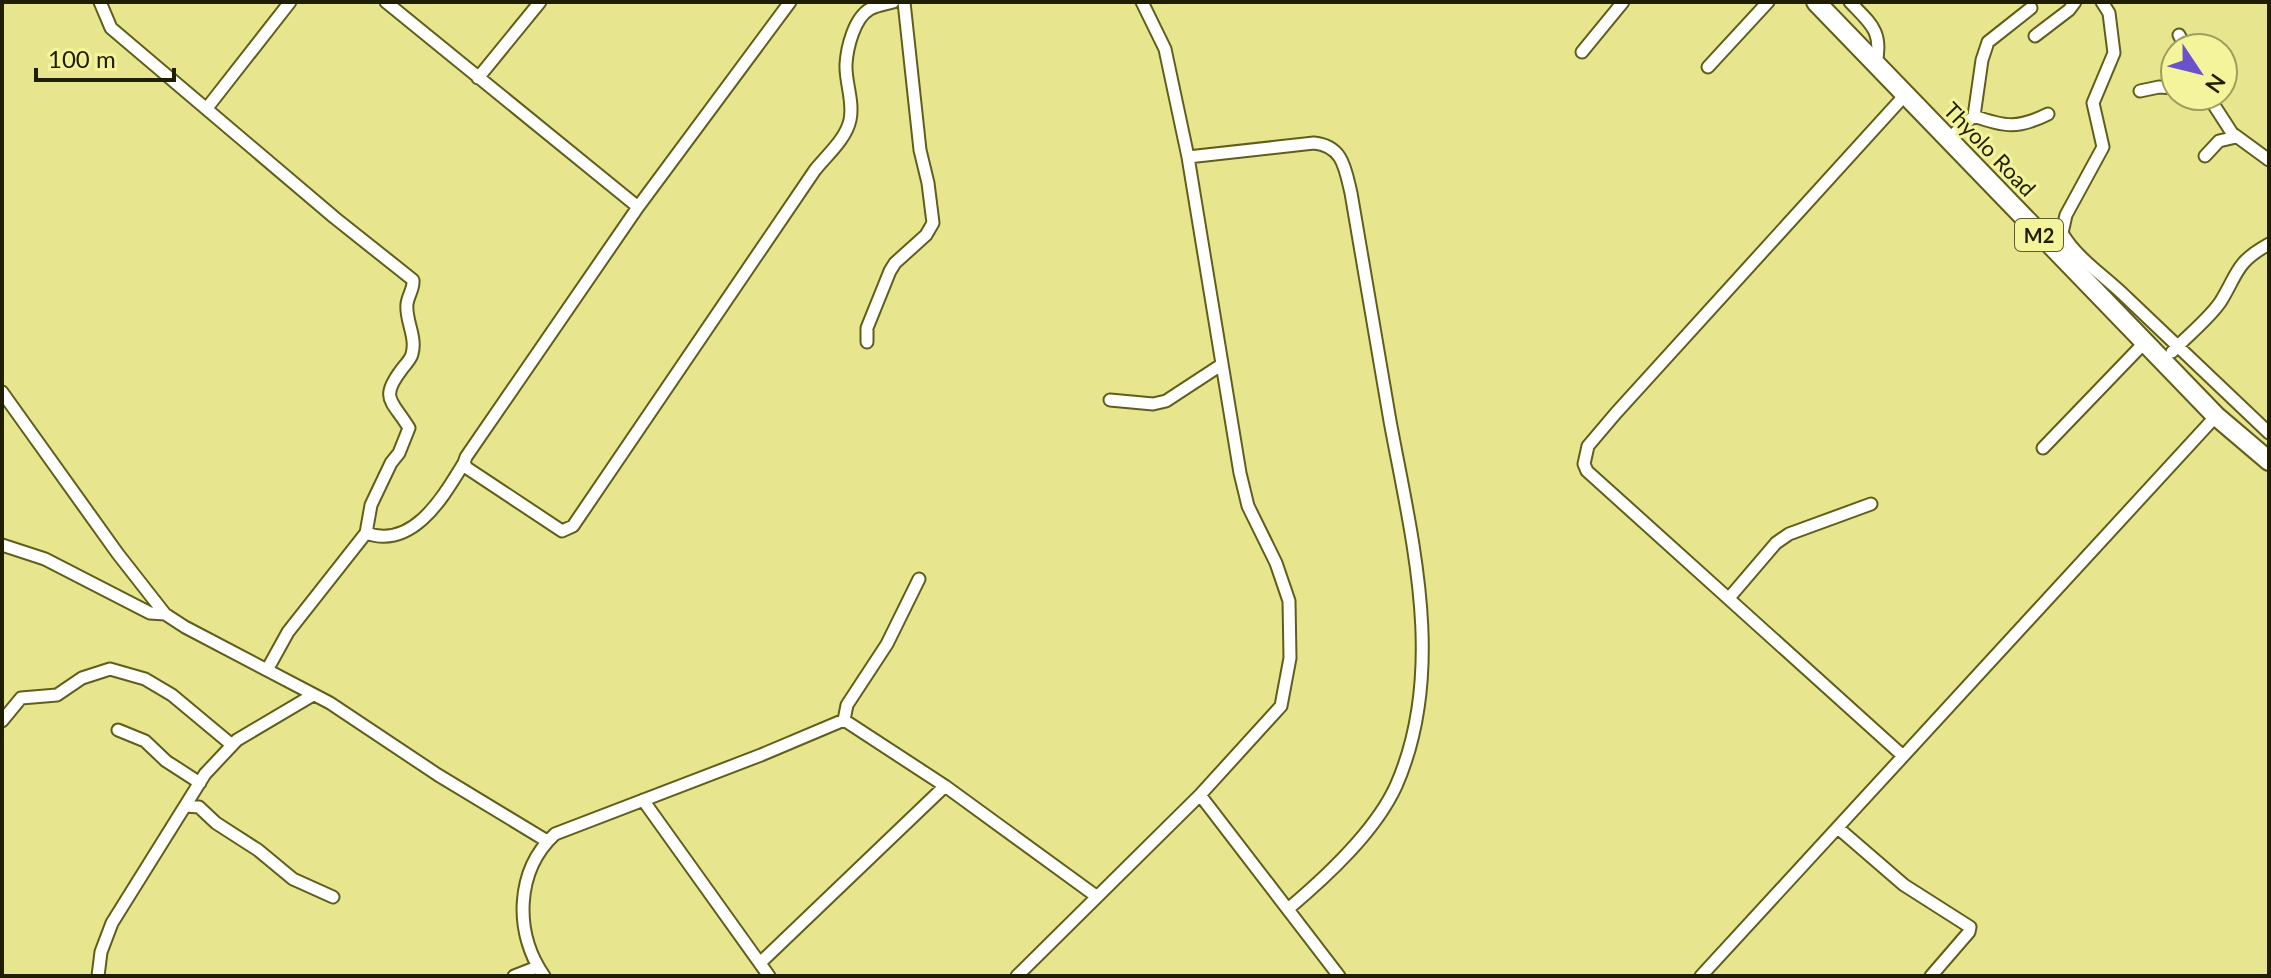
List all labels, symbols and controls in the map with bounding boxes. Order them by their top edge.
scale bar [36,32,174,82]
north arrow [2159,32,2239,112]
text: 100 m [48,44,116,73]
text: N [2200,69,2232,98]
street label: Thyolo Road [1938,96,2042,202]
road number: M2 [2015,219,2063,251]

